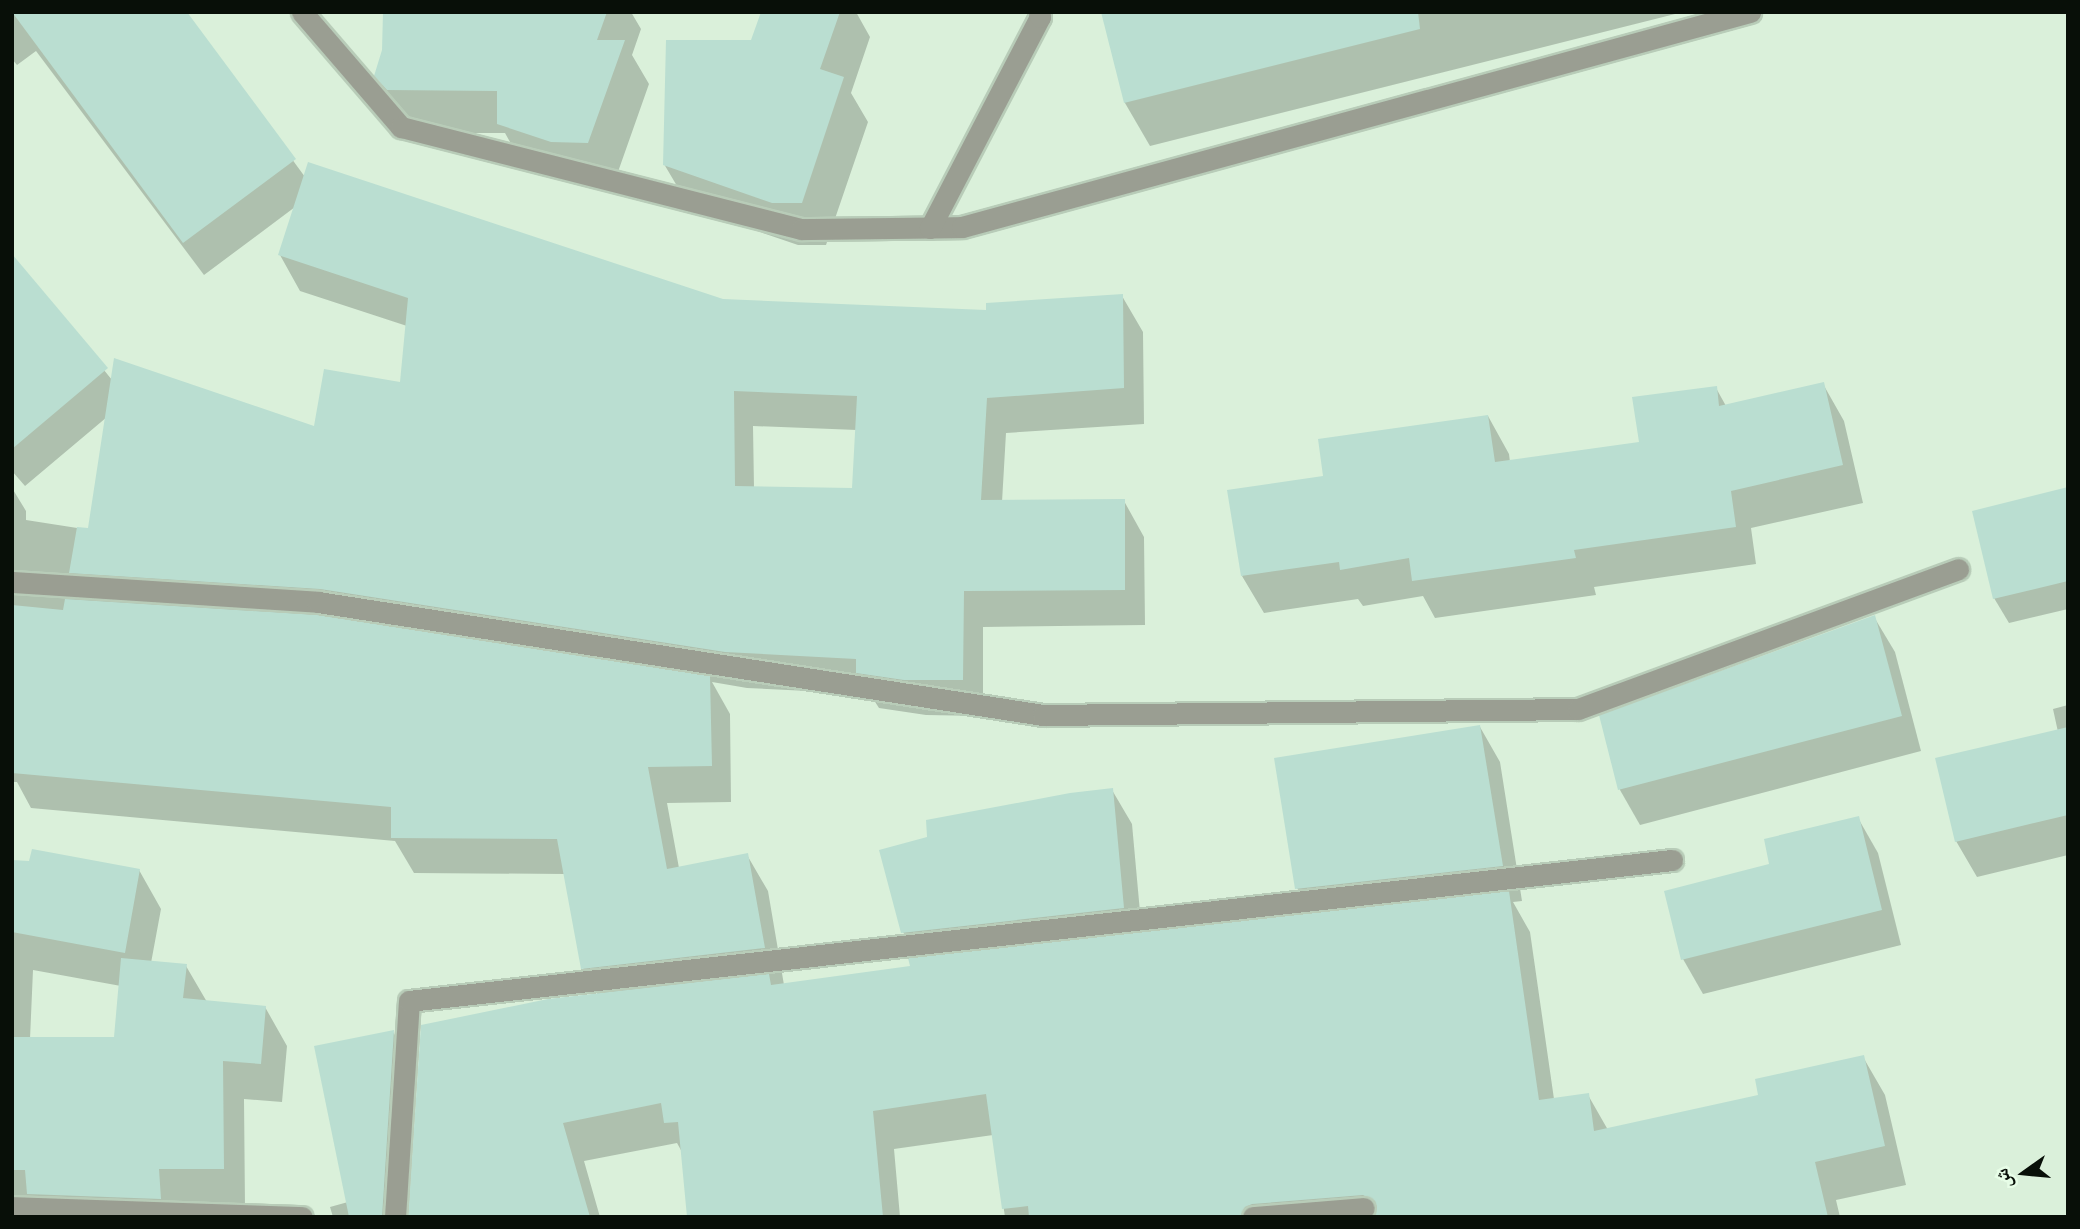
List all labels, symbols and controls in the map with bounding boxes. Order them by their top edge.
north arrow [1989,1138,2059,1208]
text: ش [1990,1166,2017,1191]

